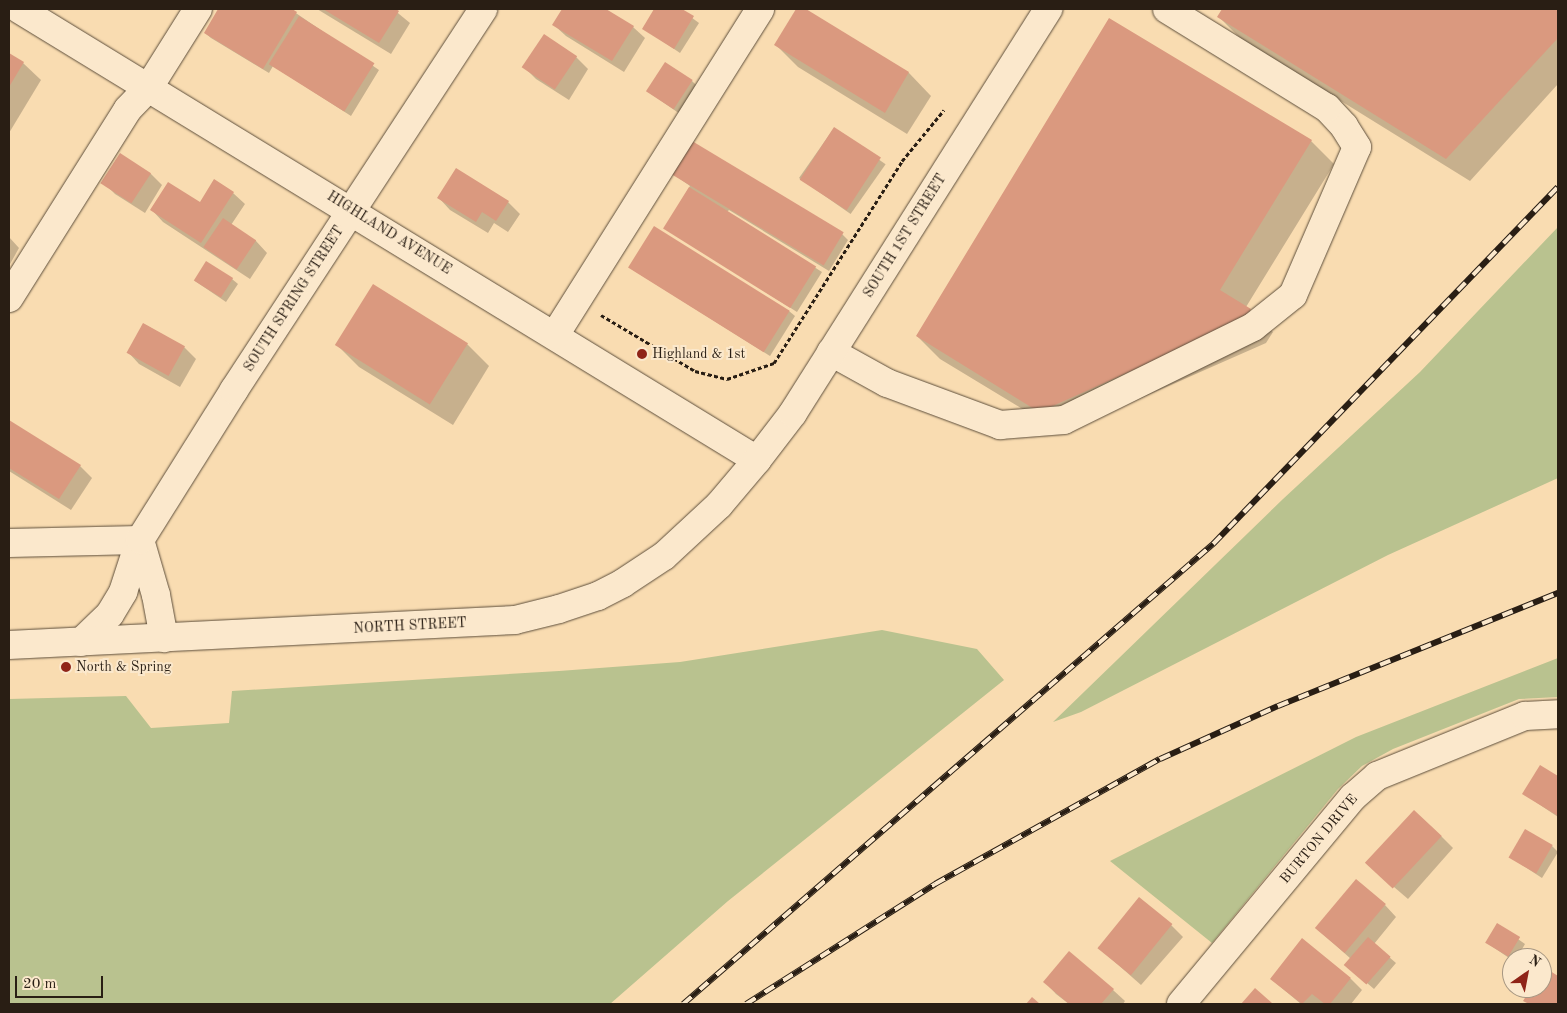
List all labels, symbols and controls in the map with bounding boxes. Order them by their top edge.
street label: SOUTH 1ST STREET [860,171,950,301]
street label: HIGHLAND AVENUE [324,188,454,278]
street label: SOUTH SPRING STREET [241,223,347,375]
place label: Highland & 1st [652,346,745,362]
marker: Highland & 1st [636,348,648,360]
street label: NORTH STREET [353,615,467,637]
place label: North & Spring [76,659,171,675]
marker: North & Spring [60,661,72,673]
street label: BURTON DRIVE [1277,791,1361,887]
north arrow [1502,948,1552,998]
text: N [1526,952,1543,970]
scale bar [18,966,105,998]
text: 20 m [23,977,57,992]

